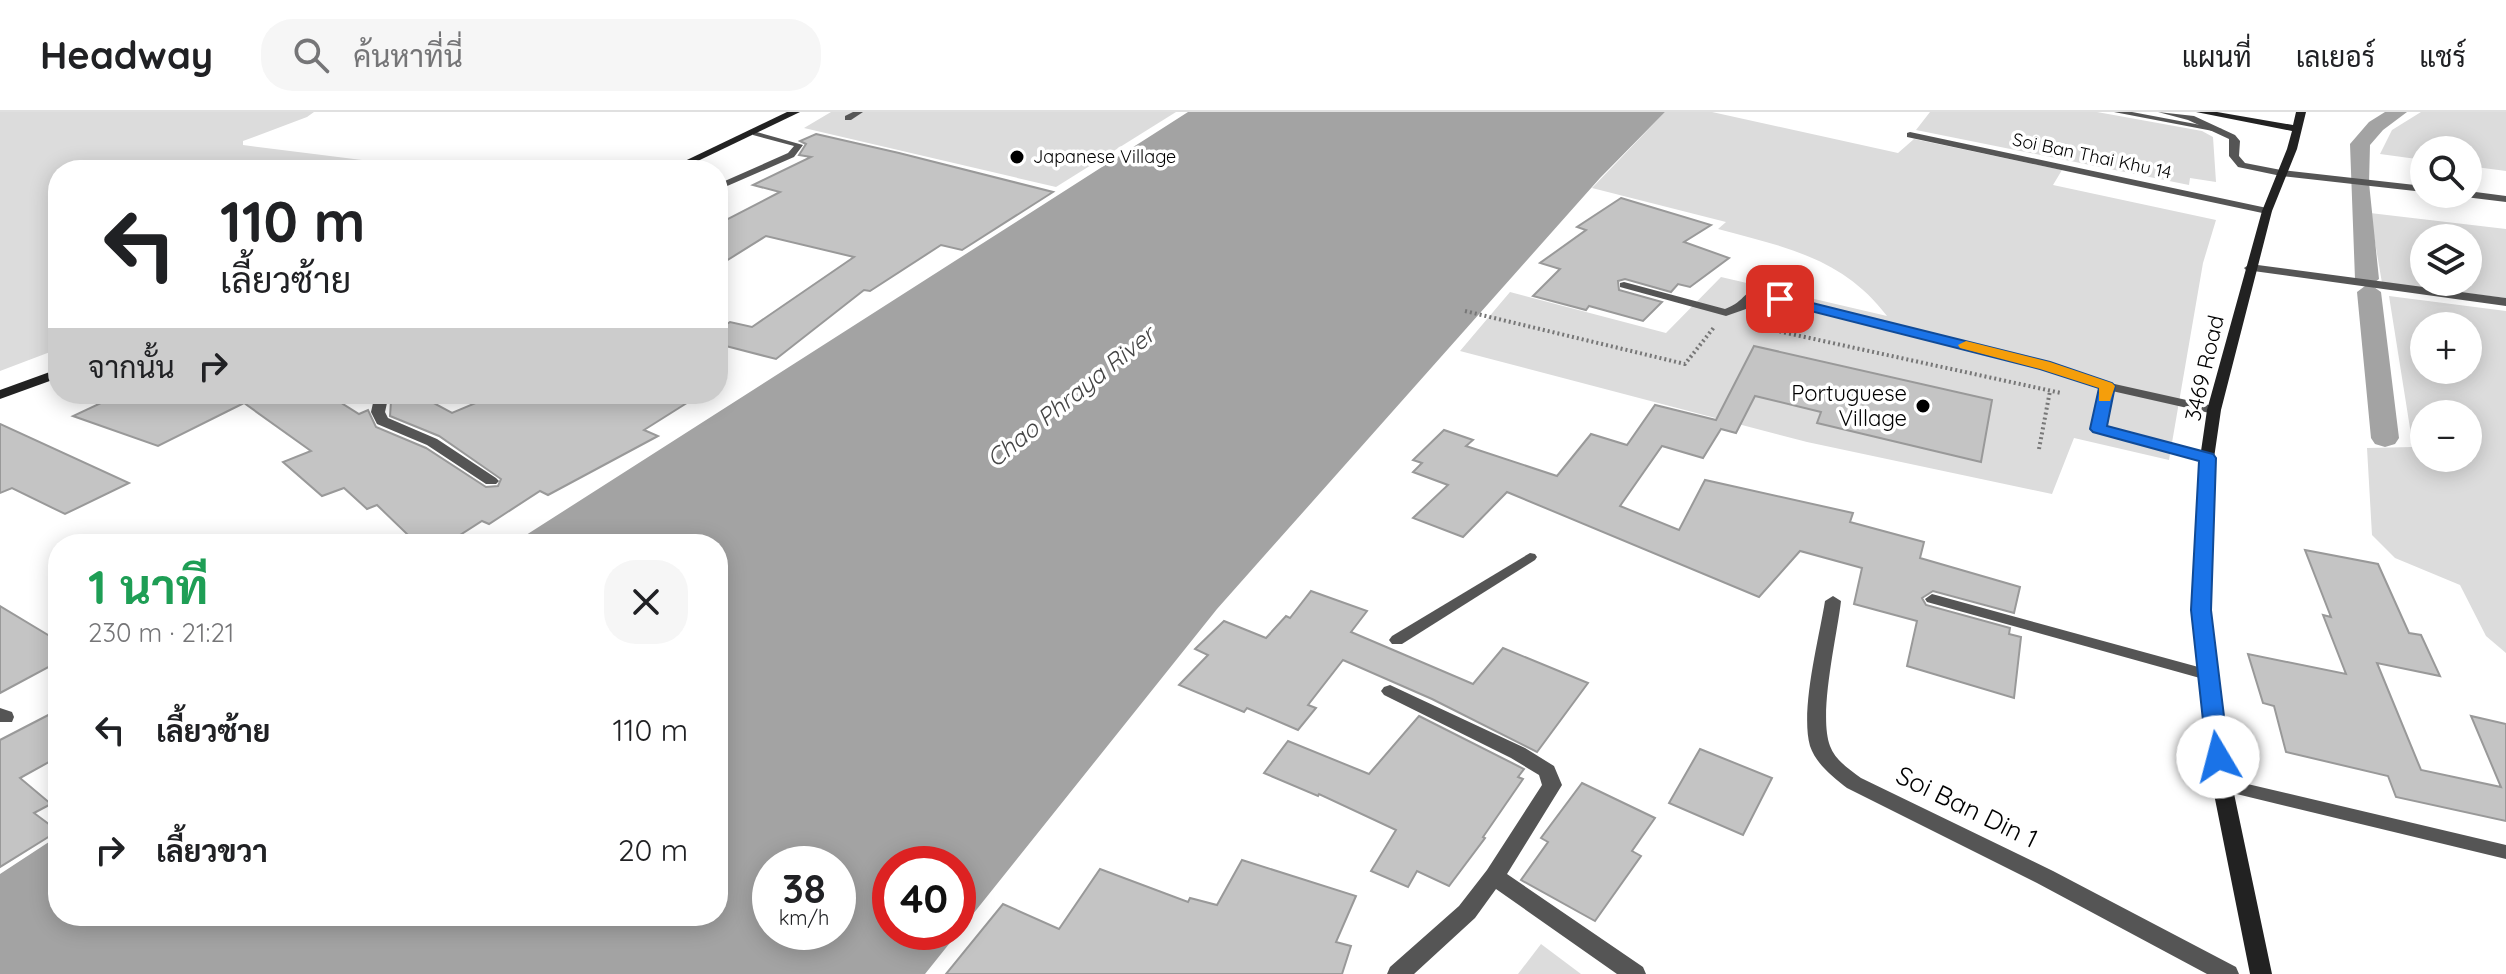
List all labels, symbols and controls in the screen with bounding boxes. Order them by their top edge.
search box [261,19,821,91]
text: Headway [40,31,213,79]
icon: search [289,33,333,77]
text: ค้นหาที่นี่ [353,37,463,75]
text: แผนที่ [2182,39,2252,74]
text: เลเยอร์ [2296,39,2375,74]
text: แชร์ [2419,39,2466,74]
street label: Soi Ban Thai Khu 14 [2011,127,2174,184]
map controls [2410,136,2482,472]
button: search [2410,136,2482,208]
place label: Japanese Village [1033,145,1176,168]
marker: Japanese Village [1008,148,1026,166]
text: 110 m [220,186,365,256]
icon: left [88,192,192,296]
button: layers [2410,224,2482,296]
text: เลี้ยวซ้าย [220,257,351,302]
pin [1746,265,1814,333]
icon: arrive [1758,277,1802,321]
street label: 3469 Road [2178,312,2230,424]
button: + [2410,312,2482,384]
water label: Chao Phraya River [980,317,1163,473]
icon: right [191,344,235,388]
text: จากนั้น [88,348,175,386]
place label: Portuguese Village [1791,379,1907,432]
marker: Portuguese Village [1914,397,1932,415]
button: − [2410,400,2482,472]
text: 1 นาที [88,556,208,616]
button: close [604,560,688,644]
text: 230 m · 21:21 [88,616,234,649]
icon: left [88,708,132,752]
text: 110 m [612,711,688,749]
text: เลี้ยวซ้าย [156,712,270,750]
position arrow [2176,715,2260,799]
street label: Soi Ban Din 1 [1891,758,2044,855]
icon: right [88,828,132,872]
text: 20 m [618,831,688,869]
text: เลี้ยวขวา [156,832,268,870]
speed limit sign: 40 [872,846,976,950]
text: 38 [782,863,826,913]
text: km/h [779,905,829,930]

